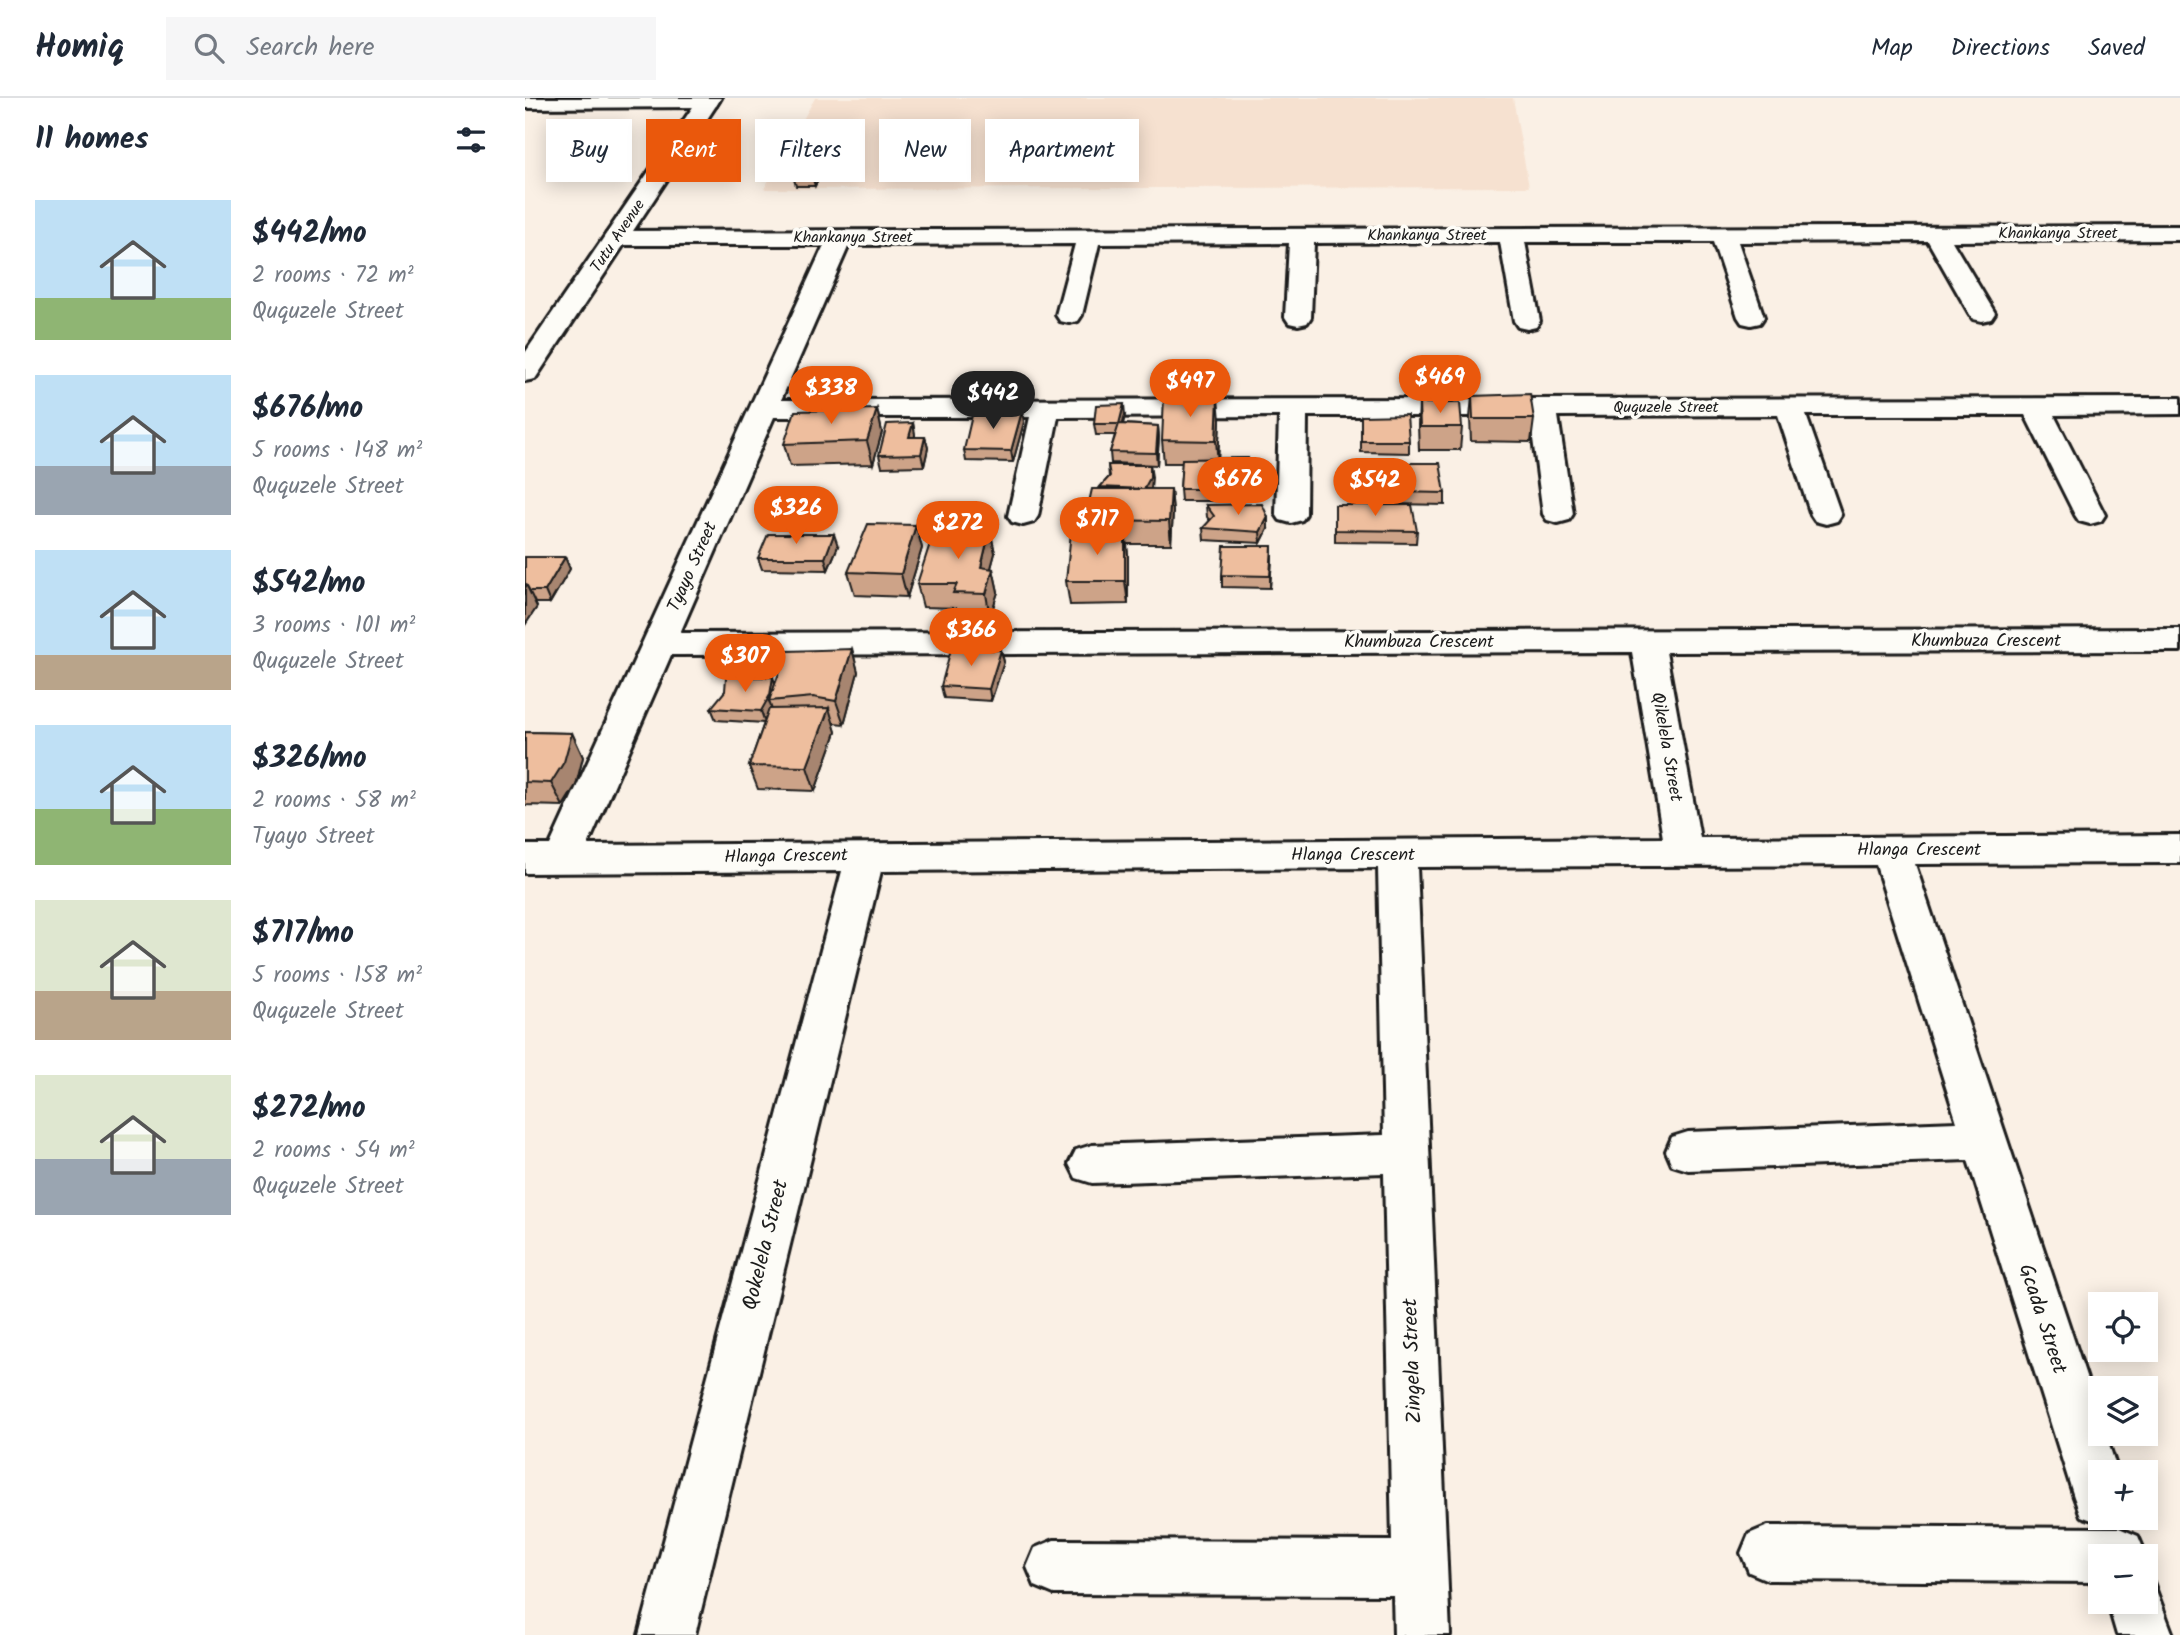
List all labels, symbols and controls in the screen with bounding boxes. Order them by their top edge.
search box [166,17,656,80]
text: Homiq [35,22,124,75]
text: Search here [246,27,374,69]
icon: search [190,29,228,67]
text: Map [1871,29,1913,68]
text: Directions [1951,29,2050,68]
text: Saved [2088,29,2145,68]
text: 11 homes [35,116,148,164]
chip: Buy [546,119,632,182]
chip: Rent [646,119,741,182]
chip: Filters [755,119,865,182]
chip: New [879,119,971,182]
chip: Apartment [985,119,1139,182]
icon: filters [452,121,490,159]
street label: Tutu Avenue [584,194,652,278]
text: $442/mo [252,210,367,258]
street label: Khankanya Street [1998,221,2119,246]
street label: Khankanya Street [1367,223,1488,248]
street label: Khankanya Street [793,225,914,250]
icon: home [91,228,175,312]
text: 2 rooms · 72 m² [252,258,414,294]
text: Ququzele Street [252,294,404,330]
pin: $469 [1399,356,1481,415]
pin: $497 [1149,360,1231,419]
text: $469 [1415,360,1465,396]
text: $497 [1166,364,1214,400]
pin: $338 [790,366,872,426]
text: $338 [805,371,857,407]
pin: $442 [952,372,1034,431]
text: $442 [967,376,1019,412]
text: $676/mo [252,385,363,433]
street label: Ququzele Street [1613,395,1720,420]
icon: home [91,403,175,487]
text: 5 rooms · 148 m² [252,433,422,469]
pin: $676 [1197,458,1279,517]
pin: $542 [1334,458,1416,518]
text: $676 [1213,462,1263,498]
text: $542 [1349,463,1401,499]
text: Ququzele Street [252,469,404,505]
pin: $326 [755,486,837,546]
text: $326 [770,491,822,527]
pin: $717 [1056,498,1138,557]
pin: $272 [917,502,999,561]
text: $717 [1076,502,1118,538]
text: $272 [932,506,984,542]
street label: Tyayo Street [660,516,726,617]
text: $542/mo [252,560,366,608]
icon: home [91,578,175,662]
text: 3 rooms · 101 m² [252,608,415,644]
pin: $366 [930,608,1012,668]
text: $366 [945,613,997,649]
street label: Khumbuza Crescent [1911,627,2062,656]
street label: Khumbuza Crescent [1344,628,1495,657]
pin: $307 [704,634,786,694]
text: $307 [721,639,769,675]
text: Ququzele Street [252,644,404,680]
street label: Qikelela Street [1642,690,1690,805]
text: $326/mo [252,735,367,783]
icon: home [91,753,175,837]
text: 2 rooms · 58 m² [252,783,416,819]
text: Tyayo Street [252,819,375,855]
street label: Hlanga Crescent [1857,836,1982,865]
street label: Hlanga Crescent [724,841,849,873]
street label: Hlanga Crescent [1291,841,1416,870]
text: $717/mo [252,910,354,958]
icon: home [91,928,175,1012]
text: 5 rooms · 158 m² [252,958,422,994]
text: Ququzele Street [252,994,404,1030]
text: $272/mo [252,1085,366,1133]
icon: home [91,1103,175,1187]
text: 2 rooms · 54 m² [252,1133,415,1169]
text: Ququzele Street [252,1169,404,1205]
street label: Qokelela Street [734,1175,798,1314]
street label: Gcada Street [2009,1260,2076,1379]
map controls [2088,1292,2158,1614]
button: locate [2088,1292,2158,1362]
street label: Zingela Street [1394,1297,1432,1424]
button: layers [2088,1376,2158,1446]
button: + [2088,1460,2158,1530]
button: − [2088,1544,2158,1614]

